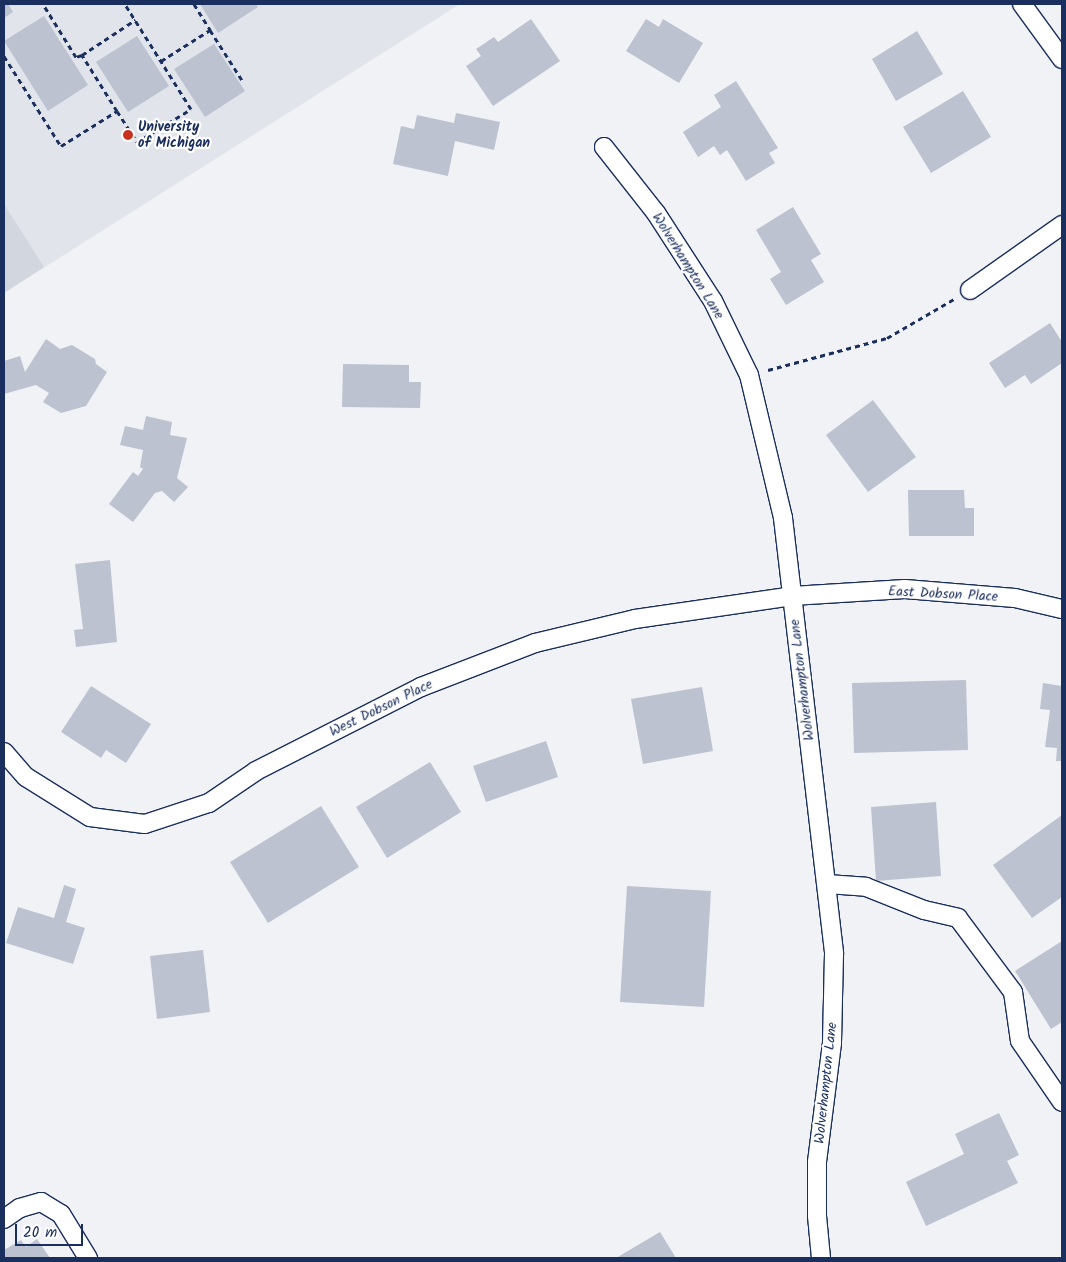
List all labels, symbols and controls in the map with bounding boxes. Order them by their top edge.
place label: University of Michigan [138,119,210,152]
marker: University of Michigan [122,129,134,141]
street label: Wolverhampton Lane [648,210,728,322]
street label: East Dobson Place [888,583,998,605]
street label: Wolverhampton Lane [786,618,818,742]
street label: West Dobson Place [327,676,435,740]
street label: Wolverhampton Lane [811,1021,841,1145]
scale bar [18,1214,85,1246]
text: 20 m [23,1221,57,1245]

